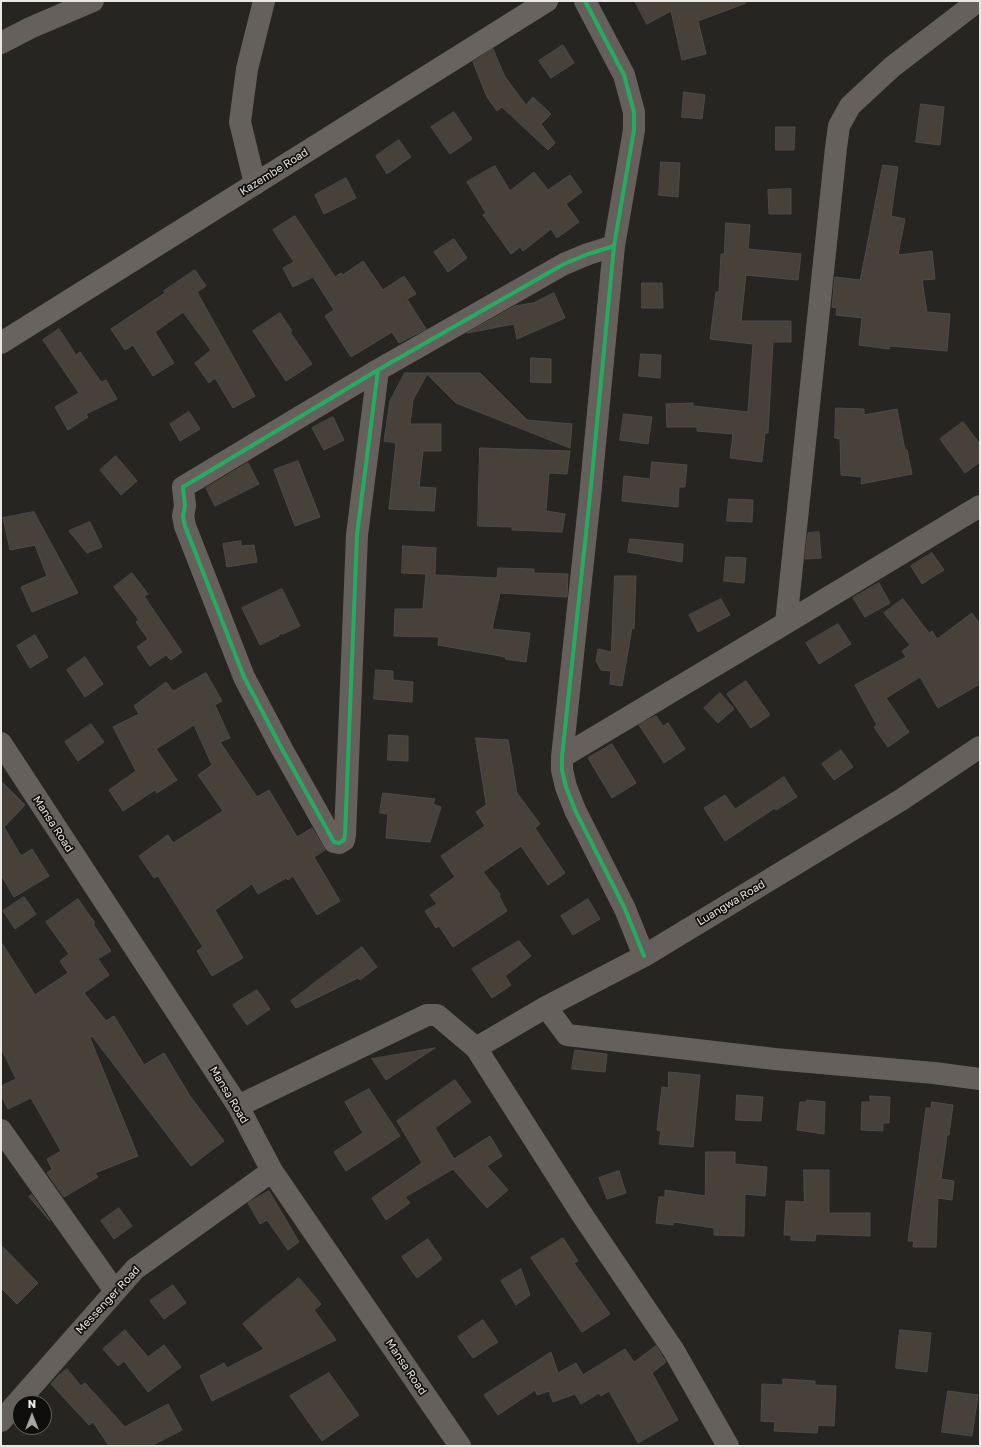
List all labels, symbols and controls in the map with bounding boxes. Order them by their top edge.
street label: Kazembe Road [237,146,311,198]
street label: Mansa Road [30,793,76,855]
street label: Luangwa Road [695,877,767,929]
street label: Mansa Road [207,1064,251,1126]
street label: Messenger Road [73,1263,143,1337]
street label: Mansa Road [383,1337,429,1397]
north arrow [12,1395,52,1435]
text: N [28,1397,36,1410]

